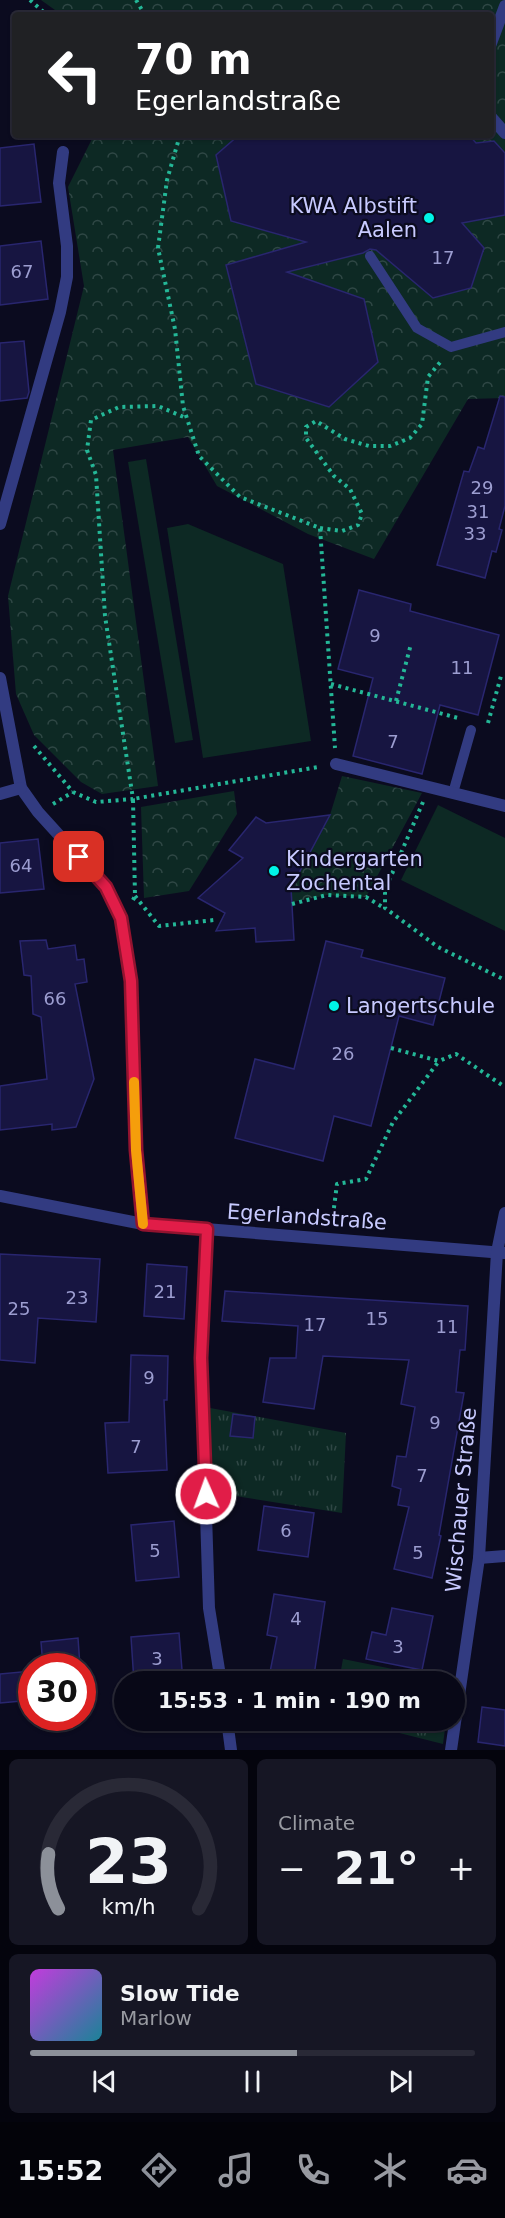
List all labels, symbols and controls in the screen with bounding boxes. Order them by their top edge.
text: 70 m [135,35,252,84]
icon: left [36,36,114,114]
text: Egerlandstraße [135,85,341,116]
place label: KWA Albstift Aalen [290,194,417,242]
marker: KWA Albstift Aalen [422,211,436,225]
house number: 17 [432,247,454,268]
house number: 67 [11,261,33,282]
house number: 29 [471,477,493,498]
house number: 31 [467,501,489,522]
house number: 33 [464,523,486,544]
house number: 9 [369,625,381,646]
house number: 11 [451,657,473,678]
house number: 7 [387,731,399,752]
pin [53,831,104,882]
icon: arrive [62,840,95,873]
place label: Kindergarten Zochental [286,847,423,895]
house number: 64 [10,855,32,876]
marker: Kindergarten Zochental [267,864,281,878]
house number: 66 [44,988,66,1009]
place label: Langertschule [346,994,495,1018]
marker: Langertschule [327,999,341,1013]
house number: 26 [332,1043,354,1064]
street label: Egerlandstraße [226,1199,388,1235]
house number: 21 [154,1281,176,1302]
house number: 23 [66,1287,88,1308]
house number: 25 [8,1298,30,1319]
house number: 15 [366,1308,388,1329]
house number: 17 [304,1314,326,1335]
house number: 11 [436,1316,458,1337]
house number: 9 [143,1367,155,1388]
street label: Wischauer Straße [441,1407,481,1593]
house number: 9 [429,1412,441,1433]
house number: 7 [130,1436,142,1457]
position arrow [174,1462,238,1526]
house number: 7 [416,1465,428,1486]
house number: 6 [280,1520,292,1541]
house number: 5 [149,1540,161,1561]
house number: 5 [412,1542,424,1563]
house number: 4 [290,1608,302,1629]
house number: 3 [392,1636,404,1657]
house number: 3 [151,1648,163,1669]
speed limit sign: 30 [18,1653,96,1731]
text: 15:53 · 1 min · 190 m [158,1688,421,1713]
text: Climate [278,1811,355,1835]
text: 23 [85,1825,172,1898]
text: 21° [334,1842,419,1895]
text: − [278,1849,306,1888]
text: + [447,1849,475,1888]
text: km/h [101,1894,156,1919]
text: Slow Tide [120,1981,240,2006]
text: Marlow [120,2006,192,2030]
icon: previous [88,2065,121,2098]
icon: pause [236,2065,269,2098]
icon: next [384,2065,417,2098]
icon: directions [138,2149,180,2191]
icon: music [215,2149,257,2191]
icon: phone [292,2149,334,2191]
icon: climate [369,2149,411,2191]
icon: car [446,2149,488,2191]
text: 15:52 [17,2155,103,2186]

